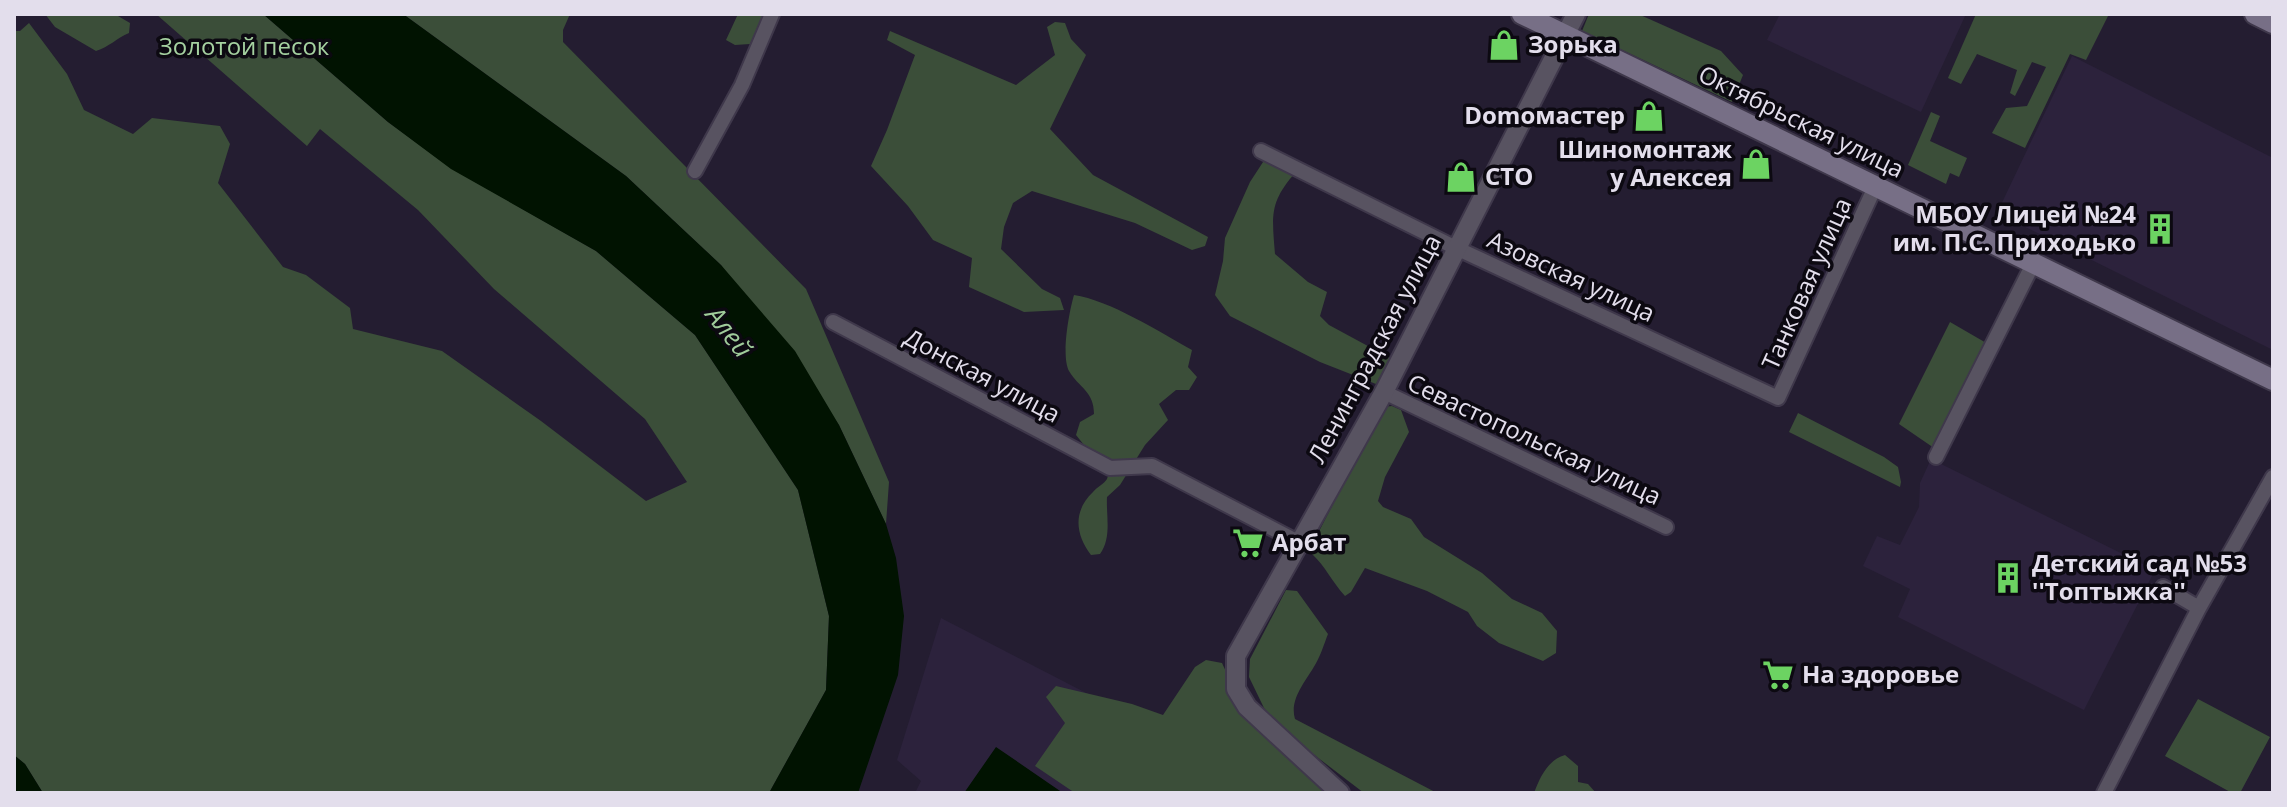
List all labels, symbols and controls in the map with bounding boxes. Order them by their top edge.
place label: Зорька [1528,27,1618,60]
shop icon: Зорька [1487,28,1521,62]
park label: Золотой песок [159,29,330,62]
street label: Октябрьская улица [1693,57,1910,185]
place label: Domoмастер [1464,98,1625,131]
shop icon: Domoмастер [1632,99,1666,133]
place label: Шиномонтаж у Алексея [1558,132,1732,193]
shop icon: Шиномонтаж у Алексея [1739,147,1773,181]
place label: СТО [1485,159,1533,192]
shop icon: СТО [1444,160,1478,194]
street label: Танковая улица [1753,192,1858,374]
place label: МБОУ Лицей №24 им. П.С. Приходько [1893,197,2136,258]
building icon: МБОУ Лицей №24 им. П.С. Приходько [2143,212,2177,246]
street label: Азовская улица [1483,222,1661,329]
street label: Ленинградская улица [1299,228,1448,468]
water label: Алей [697,296,761,365]
street label: Донская улица [899,320,1066,430]
street label: Севастопольская улица [1402,365,1667,512]
place label: Арбат [1272,525,1346,558]
supermarket icon: Арбат [1231,526,1265,560]
place label: Детский сад №53 ''Топтыжка'' [2032,546,2247,607]
building icon: Детский сад №53 ''Топтыжка'' [1991,561,2025,595]
place label: На здоровье [1802,657,1959,690]
supermarket icon: На здоровье [1761,658,1795,692]

